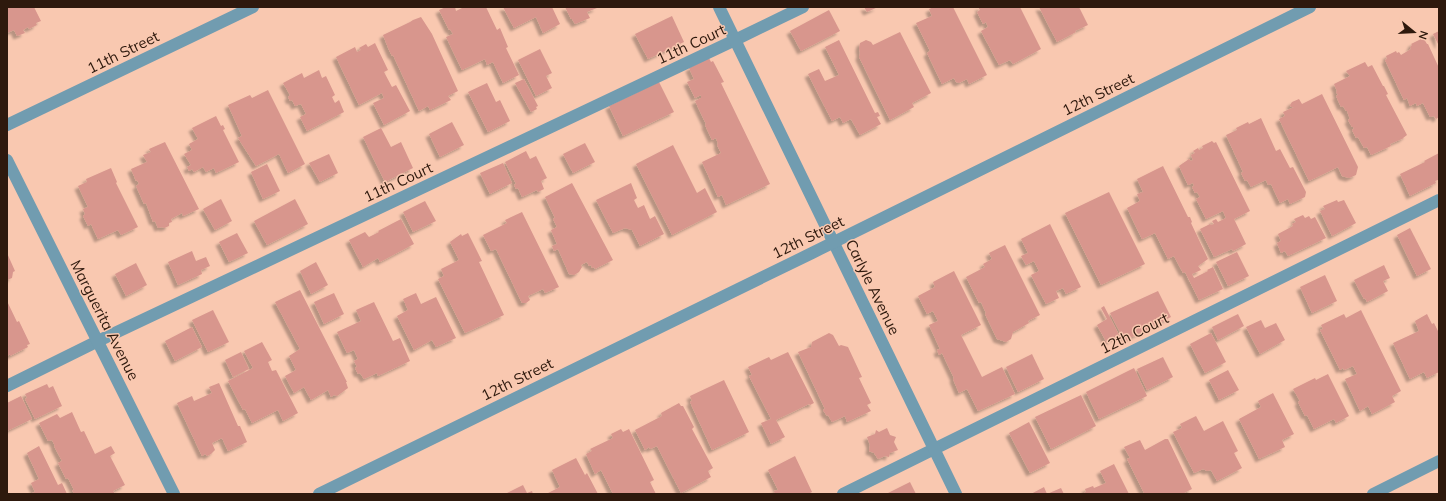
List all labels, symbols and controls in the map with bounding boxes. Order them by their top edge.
north arrow [1394,12,1434,52]
street label: 11th Court [653,20,729,68]
street label: 11th Street [84,26,162,78]
text: N [1416,29,1431,41]
street label: 12th Street [1059,68,1137,120]
street label: 11th Court [360,158,436,206]
street label: 12th Street [769,211,847,263]
street label: Carlyle Avenue [842,236,904,338]
street label: Marguerita Avenue [66,257,144,383]
street label: 12th Court [1097,308,1171,358]
street label: 12th Street [478,353,556,405]

